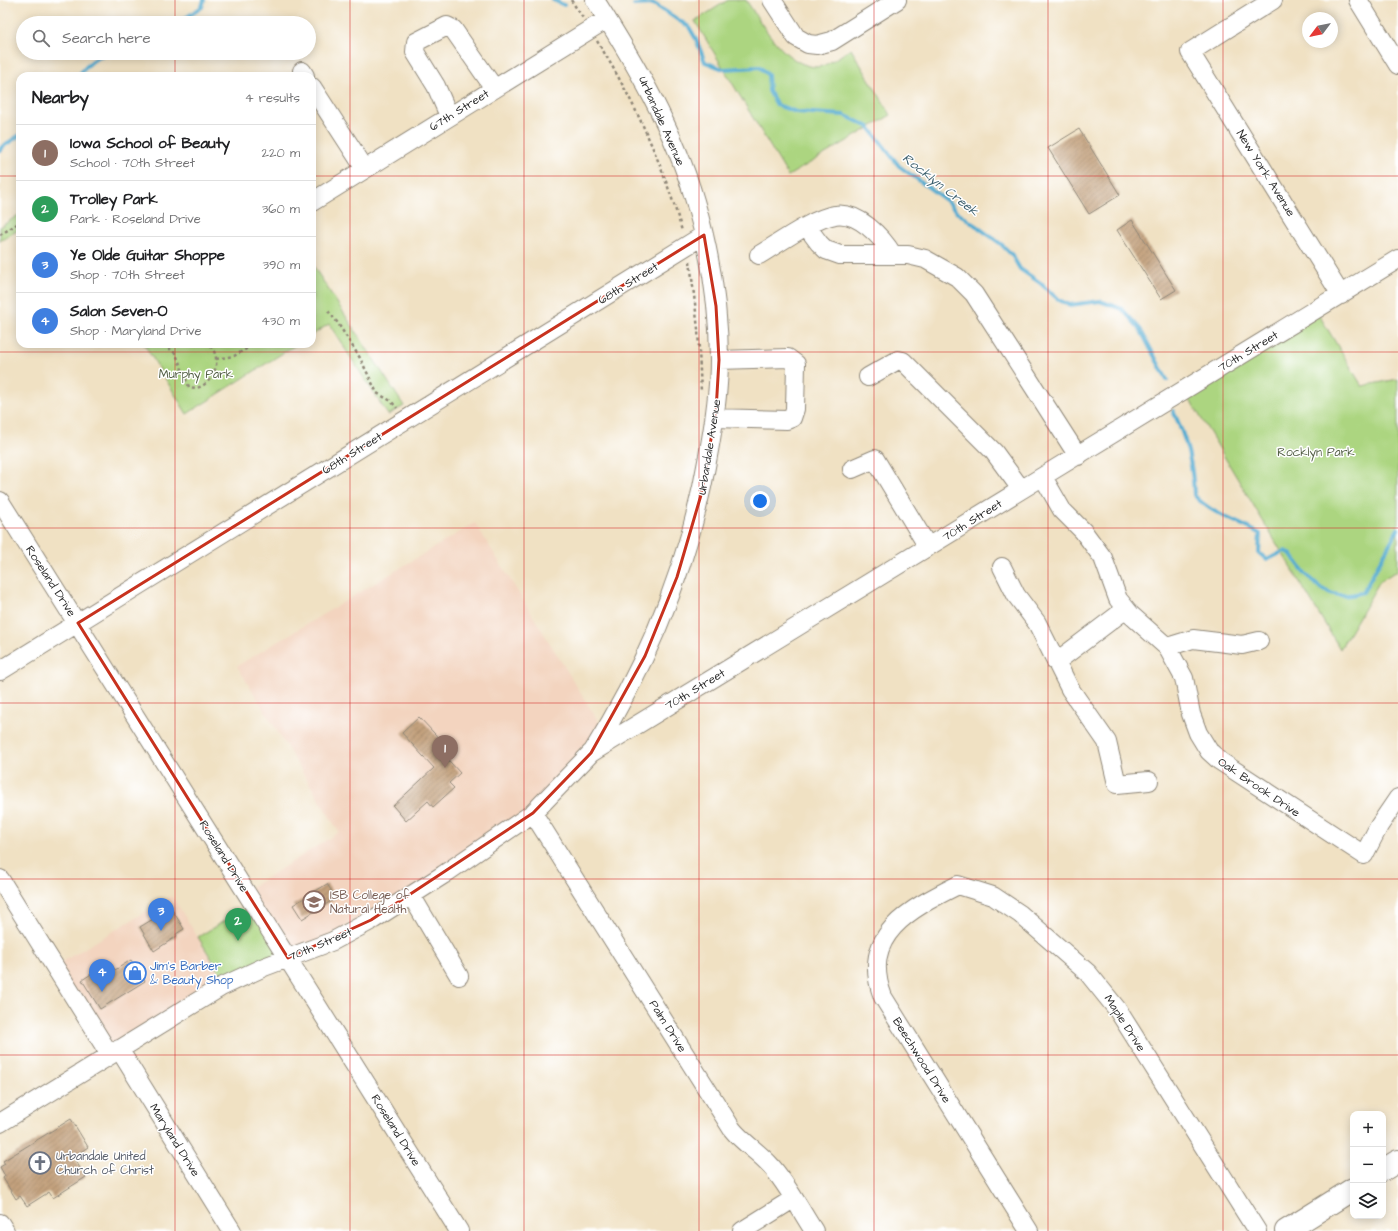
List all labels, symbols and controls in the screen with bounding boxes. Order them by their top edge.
north arrow [1302,12,1338,48]
search box [16,16,316,60]
icon: search [30,27,52,49]
text: Search here [62,28,151,49]
street label: Urbandale Avenue [634,74,689,169]
street label: 67th Street [426,85,493,136]
text: Nearby [32,86,89,110]
text: 4 results [245,89,300,107]
street label: New York Avenue [1232,127,1299,220]
text: Iowa School of Beauty [70,133,230,154]
text: 1 [44,144,46,162]
text: 220 m [262,144,300,162]
water label: Rocklyn Creek [898,149,983,222]
text: School · 70th Street [70,154,195,172]
text: Trolley Park [70,189,158,210]
text: 2 [41,200,49,218]
text: 360 m [262,200,300,218]
text: Park · Roseland Drive [70,210,201,228]
text: Ye Olde Guitar Shoppe [70,245,225,266]
text: 3 [42,256,48,274]
text: 390 m [262,256,300,274]
street label: 68th Street [595,258,662,309]
text: Shop · 70th Street [70,266,185,284]
text: Salon Seven-O [70,301,167,322]
text: 4 [41,312,49,330]
text: 430 m [261,312,300,330]
text: Shop · Maryland Drive [70,322,202,340]
street label: 70th Street [1215,327,1282,376]
park label: Murphy Park [159,366,234,384]
street label: Urbandale Avenue [694,398,726,496]
street label: 68th Street [319,428,386,479]
park label: Rocklyn Park [1277,444,1355,462]
your location [750,491,770,511]
street label: 70th Street [939,495,1006,546]
street label: Roseland Drive [21,542,80,621]
street label: 70th Street [662,665,729,714]
pin: 1 [432,735,458,768]
street label: Oak Brook Drive [1214,754,1304,822]
street label: Roseland Drive [195,817,253,896]
place label: ISB College of Natural Health [330,887,411,918]
school or university icon: ISB College of Natural Health [301,889,327,915]
pin: 3 [148,898,174,931]
pin: 2 [225,908,251,941]
street label: 70th Street [286,923,355,965]
place label: Jim's Barber & Beauty Shop [150,958,234,990]
pin: 4 [89,959,115,992]
shop icon: Jim's Barber & Beauty Shop [122,960,148,986]
street label: Maple Drive [1100,991,1150,1056]
street label: Palm Drive [645,997,691,1056]
street label: Beechwood Drive [888,1014,955,1107]
street label: Roseland Drive [367,1091,425,1170]
street label: Maryland Drive [144,1101,204,1181]
map controls [1350,1111,1386,1219]
button: + [1350,1111,1386,1147]
button: − [1350,1147,1386,1183]
place label: Urbandale United Church of Christ [56,1148,154,1179]
church icon: Urbandale United Church of Christ [27,1150,53,1176]
button: layers [1350,1183,1386,1219]

